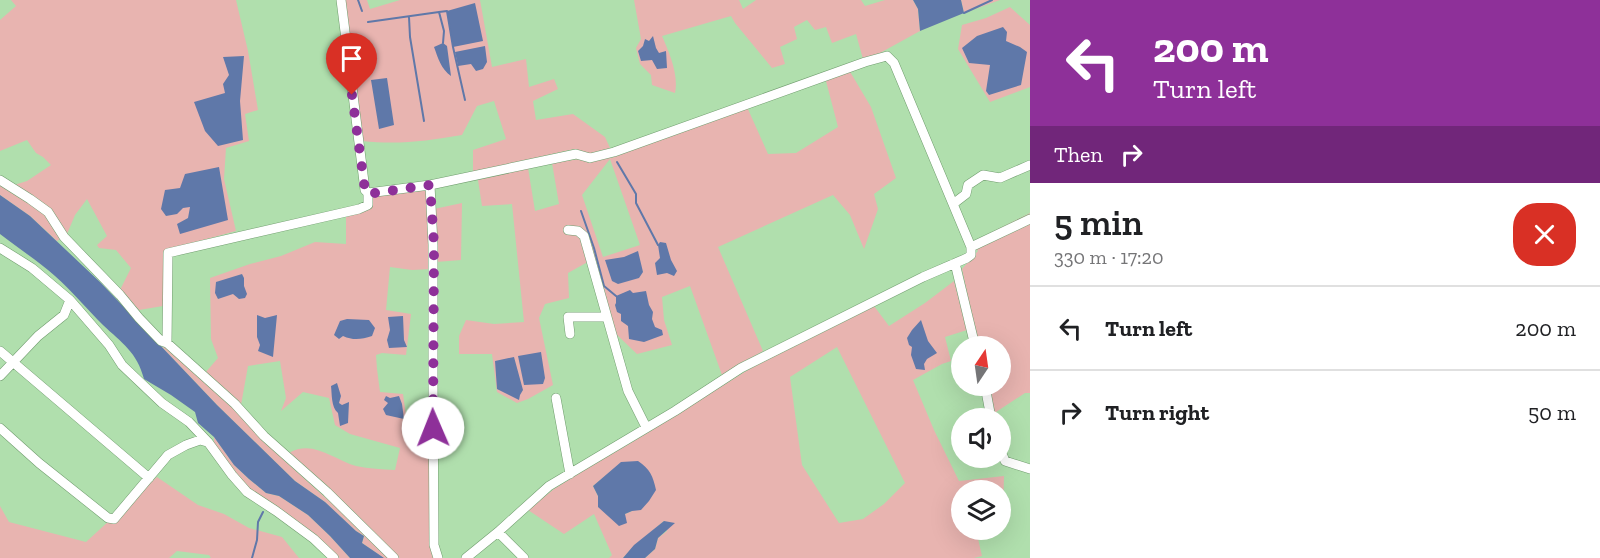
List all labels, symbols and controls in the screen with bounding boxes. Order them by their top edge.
text: 200 m [1153,22,1269,73]
icon: left [1054,24,1132,102]
pin [326,33,377,95]
icon: arrive [335,42,368,75]
text: Turn left [1153,73,1256,105]
icon: right [1115,138,1148,171]
text: Then [1054,141,1103,168]
text: 5 min [1054,201,1143,244]
button: close [1513,203,1576,266]
text: 330 m · 17:20 [1054,245,1163,269]
icon: left [1054,312,1087,345]
text: Turn left [1105,315,1192,342]
text: 200 m [1515,315,1576,342]
north arrow [951,336,1011,396]
map controls [951,336,1011,540]
position arrow [401,396,465,460]
icon: right [1054,396,1087,429]
text: Turn right [1105,399,1209,426]
text: 50 m [1528,399,1576,426]
button: sound [951,408,1011,468]
button: layers [951,480,1011,540]

